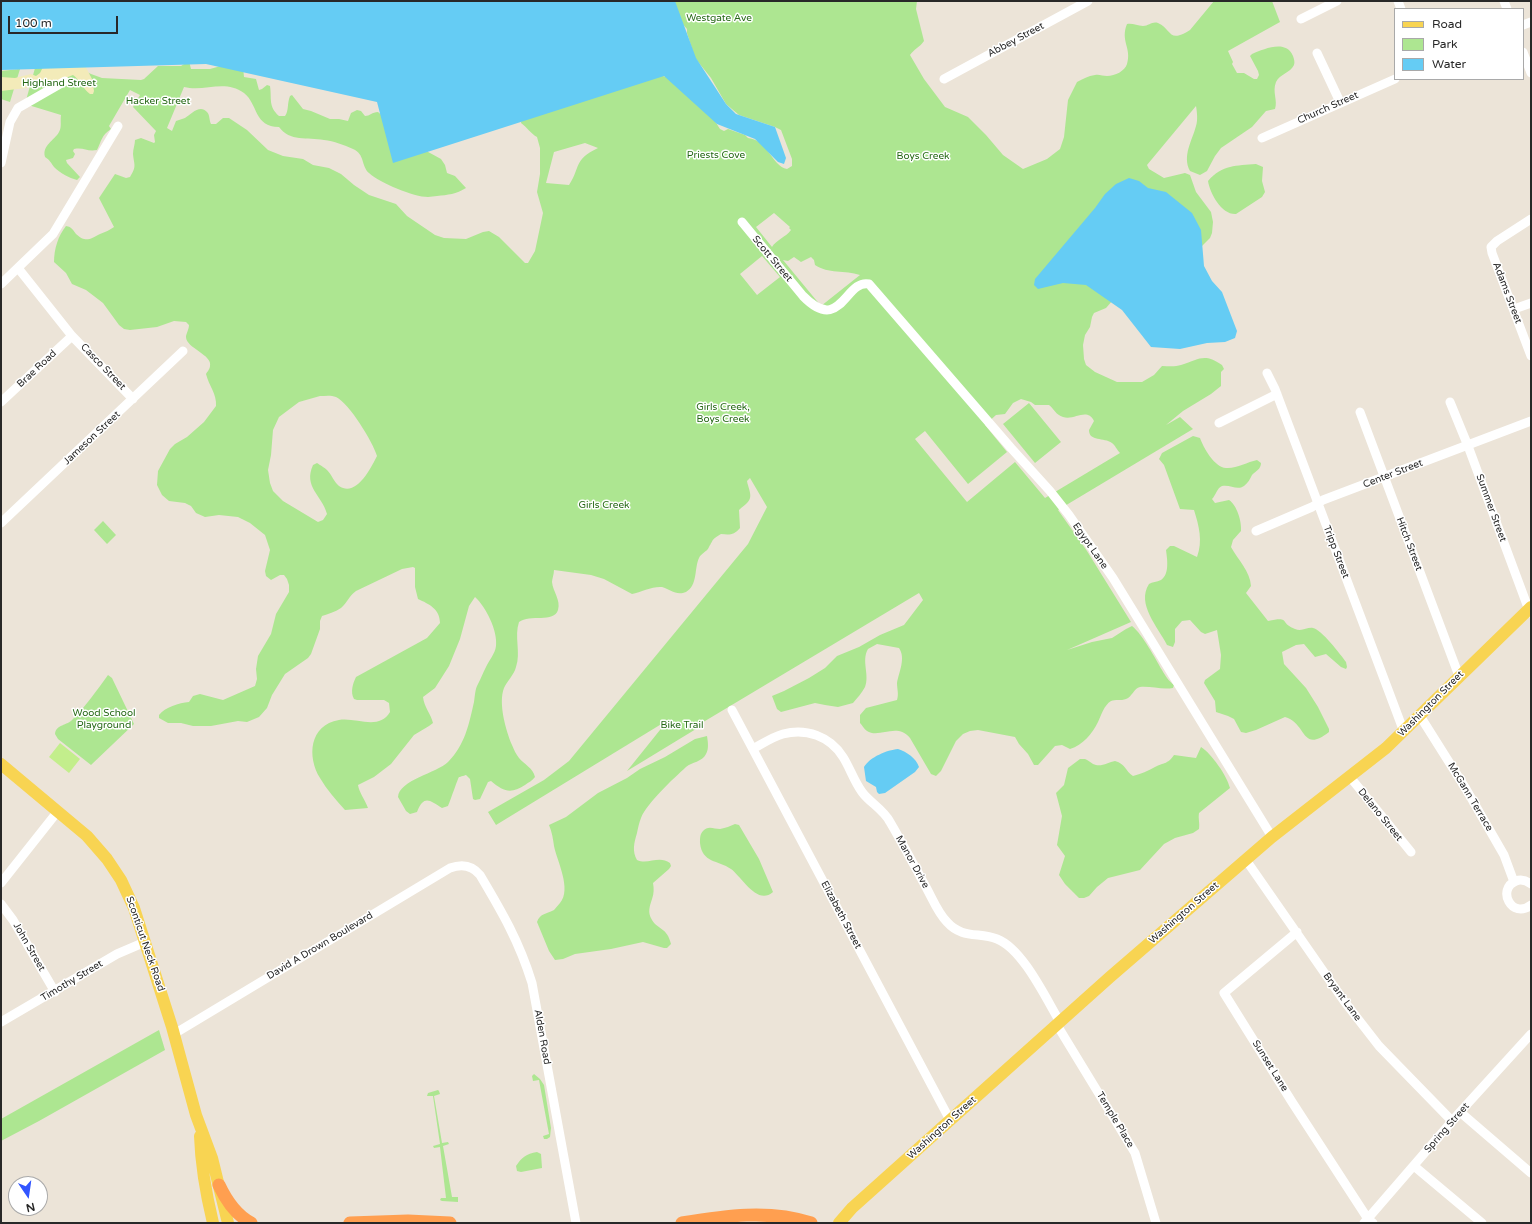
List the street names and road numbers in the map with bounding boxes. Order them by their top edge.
street label: Abbey Street [986,20,1046,60]
street label: Church Street [1296,89,1360,127]
street label: Scott Street [749,234,795,284]
street label: Adams Street [1490,261,1524,325]
street label: Casco Street [78,341,128,393]
street label: Brae Road [15,348,59,390]
street label: Jameson Street [61,409,123,467]
street label: Center Street [1362,457,1424,491]
street label: Summer Street [1473,472,1509,544]
street label: Hitch Street [1393,516,1425,572]
street label: Egypt Lane [1070,521,1110,571]
street label: Tripp Street [1320,524,1352,580]
street label: Washington Street [1396,669,1466,739]
street label: McGann Terrace [1445,760,1495,834]
street label: Delano Street [1355,786,1405,844]
street label: Manor Drive [893,834,931,890]
street label: Elizabeth Street [818,879,864,951]
street label: Washington Street [1147,880,1221,946]
street label: Sconticut Neck Road [123,895,167,993]
street label: David A Drown Boulevard [265,910,375,982]
street label: John Street [10,921,48,973]
street label: Timothy Street [39,958,105,1004]
street label: Bryant Lane [1320,970,1364,1024]
street label: Alden Road [531,1009,553,1065]
street label: Sunset Lane [1249,1038,1291,1094]
street label: Temple Place [1094,1090,1136,1150]
street label: Washington Street [905,1094,979,1162]
street label: Spring Street [1422,1101,1472,1155]

